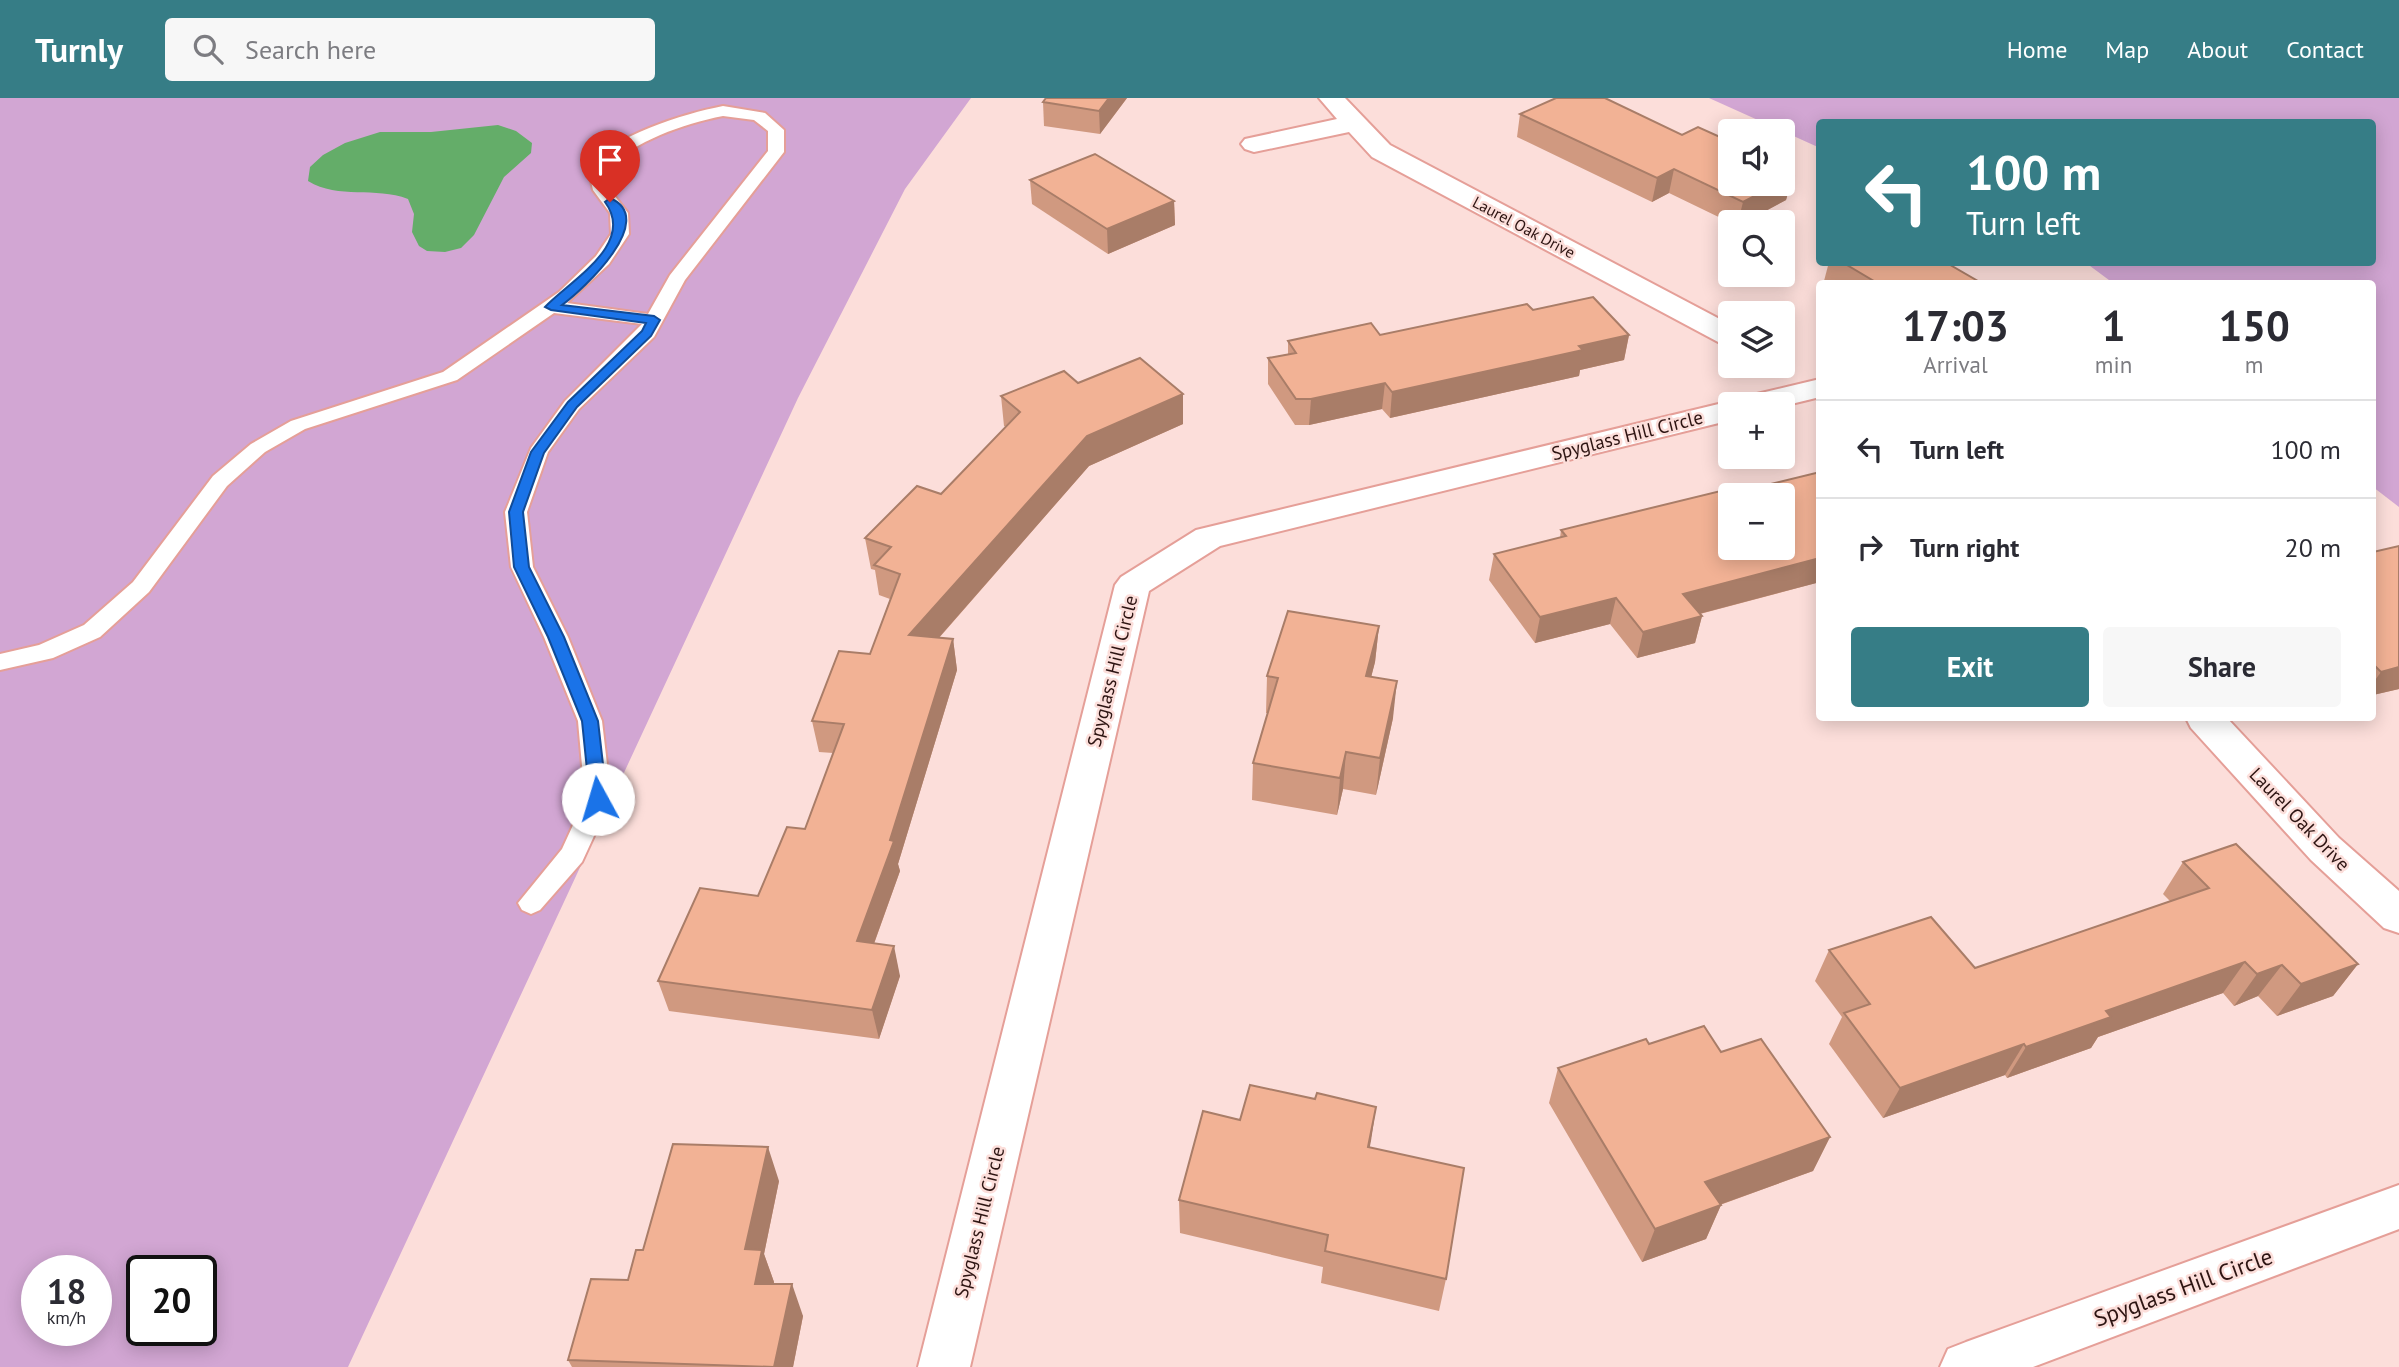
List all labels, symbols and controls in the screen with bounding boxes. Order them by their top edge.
search box [165,18,655,81]
text: Turnly [35,28,123,71]
icon: search [189,30,227,68]
text: Search here [245,33,376,66]
text: Home [2007,34,2067,65]
text: Map [2105,34,2149,65]
text: About [2187,34,2248,65]
text: Contact [2286,34,2364,65]
map controls [1718,119,1795,560]
button: sound [1718,119,1795,196]
pin [580,130,640,202]
text: 100 m [1966,140,2101,204]
icon: arrive [591,141,629,179]
icon: left [1851,147,1942,238]
street label: Laurel Oak Drive [1469,192,1579,262]
text: Turn left [1966,202,2081,244]
button: search [1718,210,1795,287]
text: 17:03 [1902,298,2009,353]
text: 1 [2102,298,2125,353]
text: 150 [2218,298,2290,353]
button: layers [1718,301,1795,378]
text: Arrival [1923,350,1988,379]
text: min [2095,350,2132,379]
text: m [2245,350,2263,379]
button: + [1718,392,1795,469]
street label: Spyglass Hill Circle [1549,405,1705,465]
icon: left [1851,430,1889,468]
text: Turn left [1910,433,2004,466]
text: 100 m [2270,433,2341,466]
button: − [1718,483,1795,560]
icon: right [1851,528,1889,566]
text: Turn right [1910,531,2019,564]
text: 20 m [2285,531,2341,564]
street label: Spyglass Hill Circle [1082,593,1142,749]
button: Exit [1851,627,2089,707]
button: Share [2103,627,2341,707]
position arrow [561,762,635,836]
street label: Laurel Oak Drive [2245,762,2355,876]
street label: Spyglass Hill Circle [949,1144,1009,1300]
street label: Spyglass Hill Circle [2090,1241,2276,1333]
speed limit sign: 20 [126,1255,217,1346]
text: 18 [47,1268,86,1314]
text: km/h [47,1306,86,1329]

